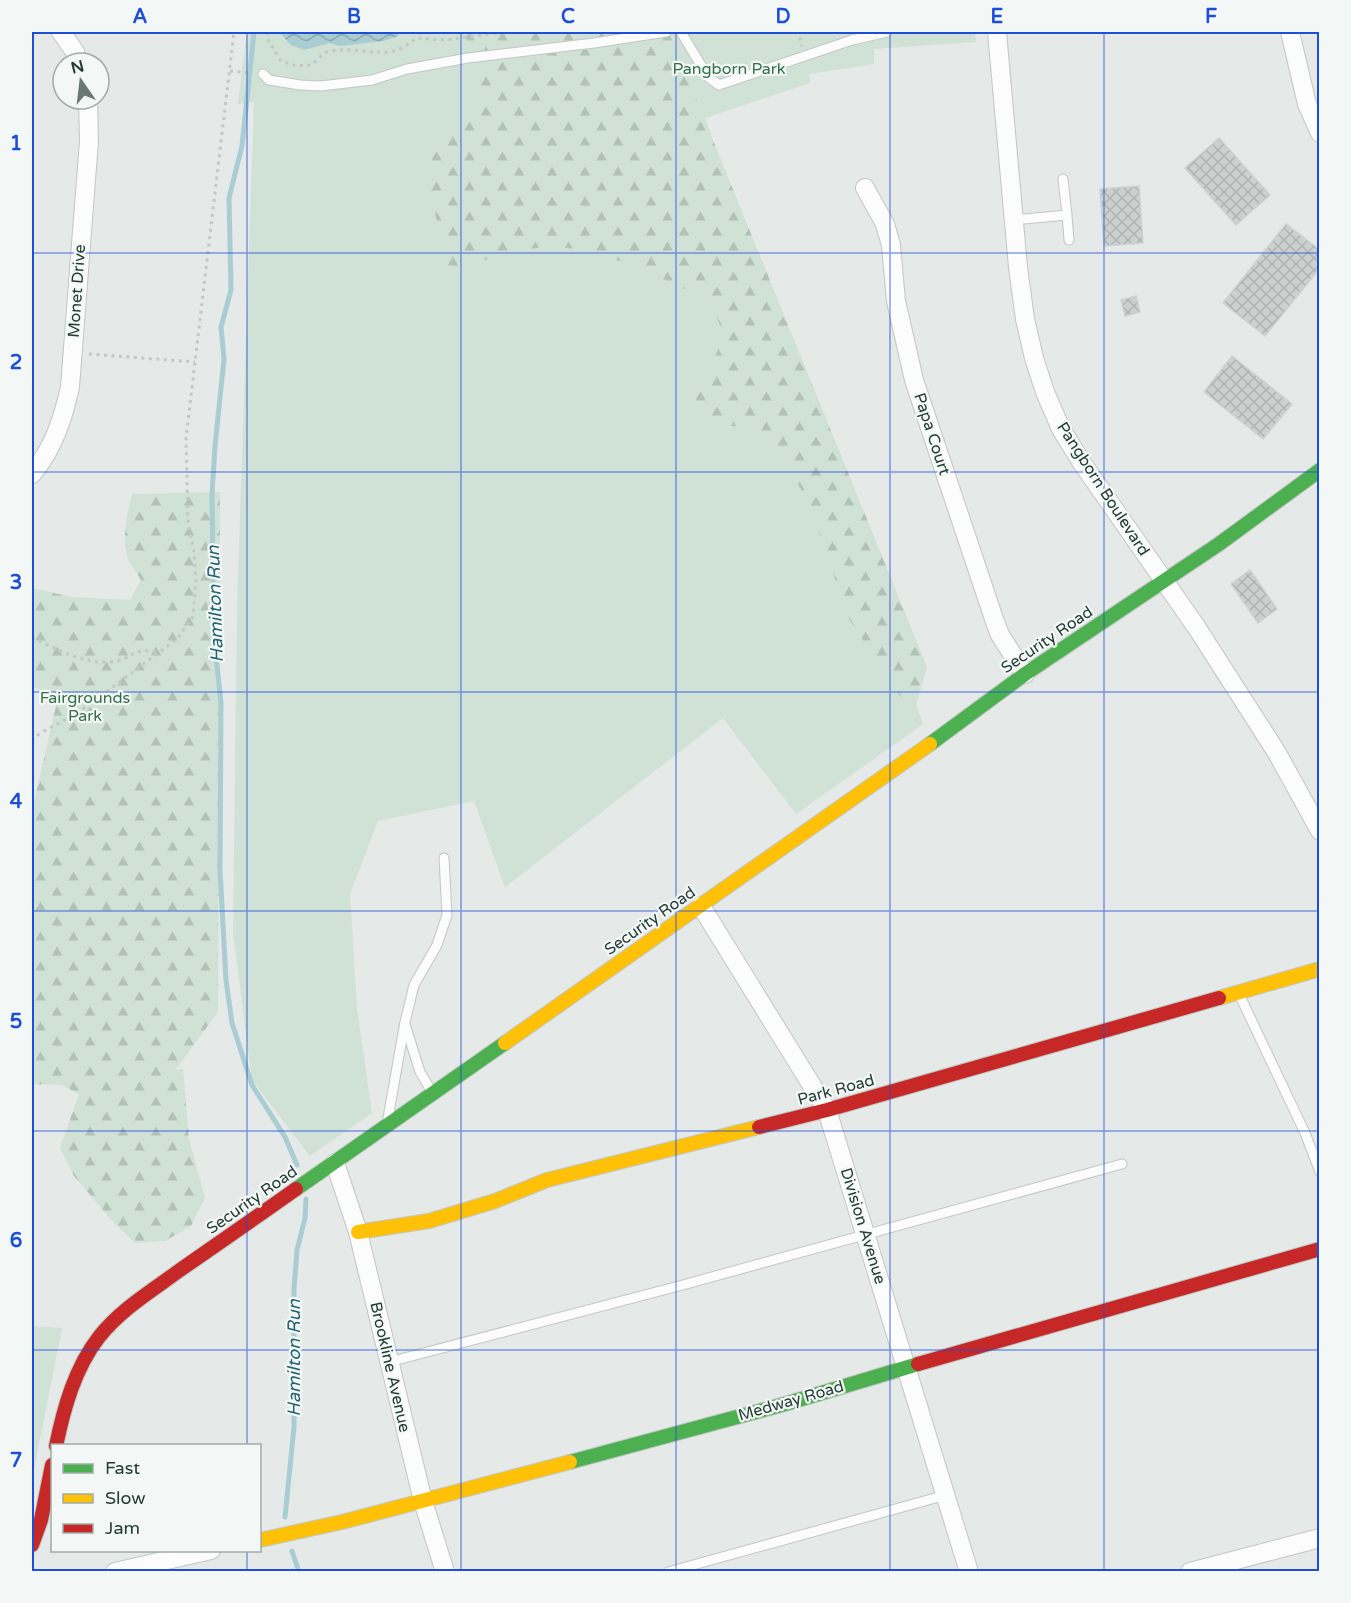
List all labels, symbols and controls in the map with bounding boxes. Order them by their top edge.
text: A [133,5,148,29]
text: B [347,5,361,29]
text: C [561,5,575,29]
text: D [775,5,791,29]
text: E [991,5,1004,29]
text: F [1205,5,1217,29]
north arrow [51,51,111,111]
text: N [69,56,86,79]
park label: Pangborn Park [672,59,786,79]
text: 1 [10,132,22,156]
street label: Monet Drive [64,244,90,338]
text: 2 [10,351,22,375]
street label: Papa Court [909,390,955,478]
street label: Pangborn Boulevard [1052,418,1154,560]
water label: Hamilton Run [202,544,228,663]
text: 3 [10,571,22,595]
street label: Security Road [997,602,1097,678]
park label: Fairgrounds Park [40,688,130,726]
text: 4 [10,790,23,814]
street label: Security Road [601,882,699,960]
text: 5 [10,1010,22,1034]
street label: Park Road [795,1070,877,1110]
street label: Security Road [203,1161,301,1239]
street label: Division Avenue [836,1165,890,1287]
text: 6 [10,1229,22,1253]
water label: Hamilton Run [283,1298,305,1417]
street label: Brookline Avenue [365,1300,415,1434]
street label: Medway Road [736,1376,846,1426]
legend [51,1444,261,1552]
text: 7 [10,1449,22,1473]
text: Fast [105,1457,140,1479]
text: Slow [105,1487,146,1509]
text: Jam [105,1517,140,1539]

